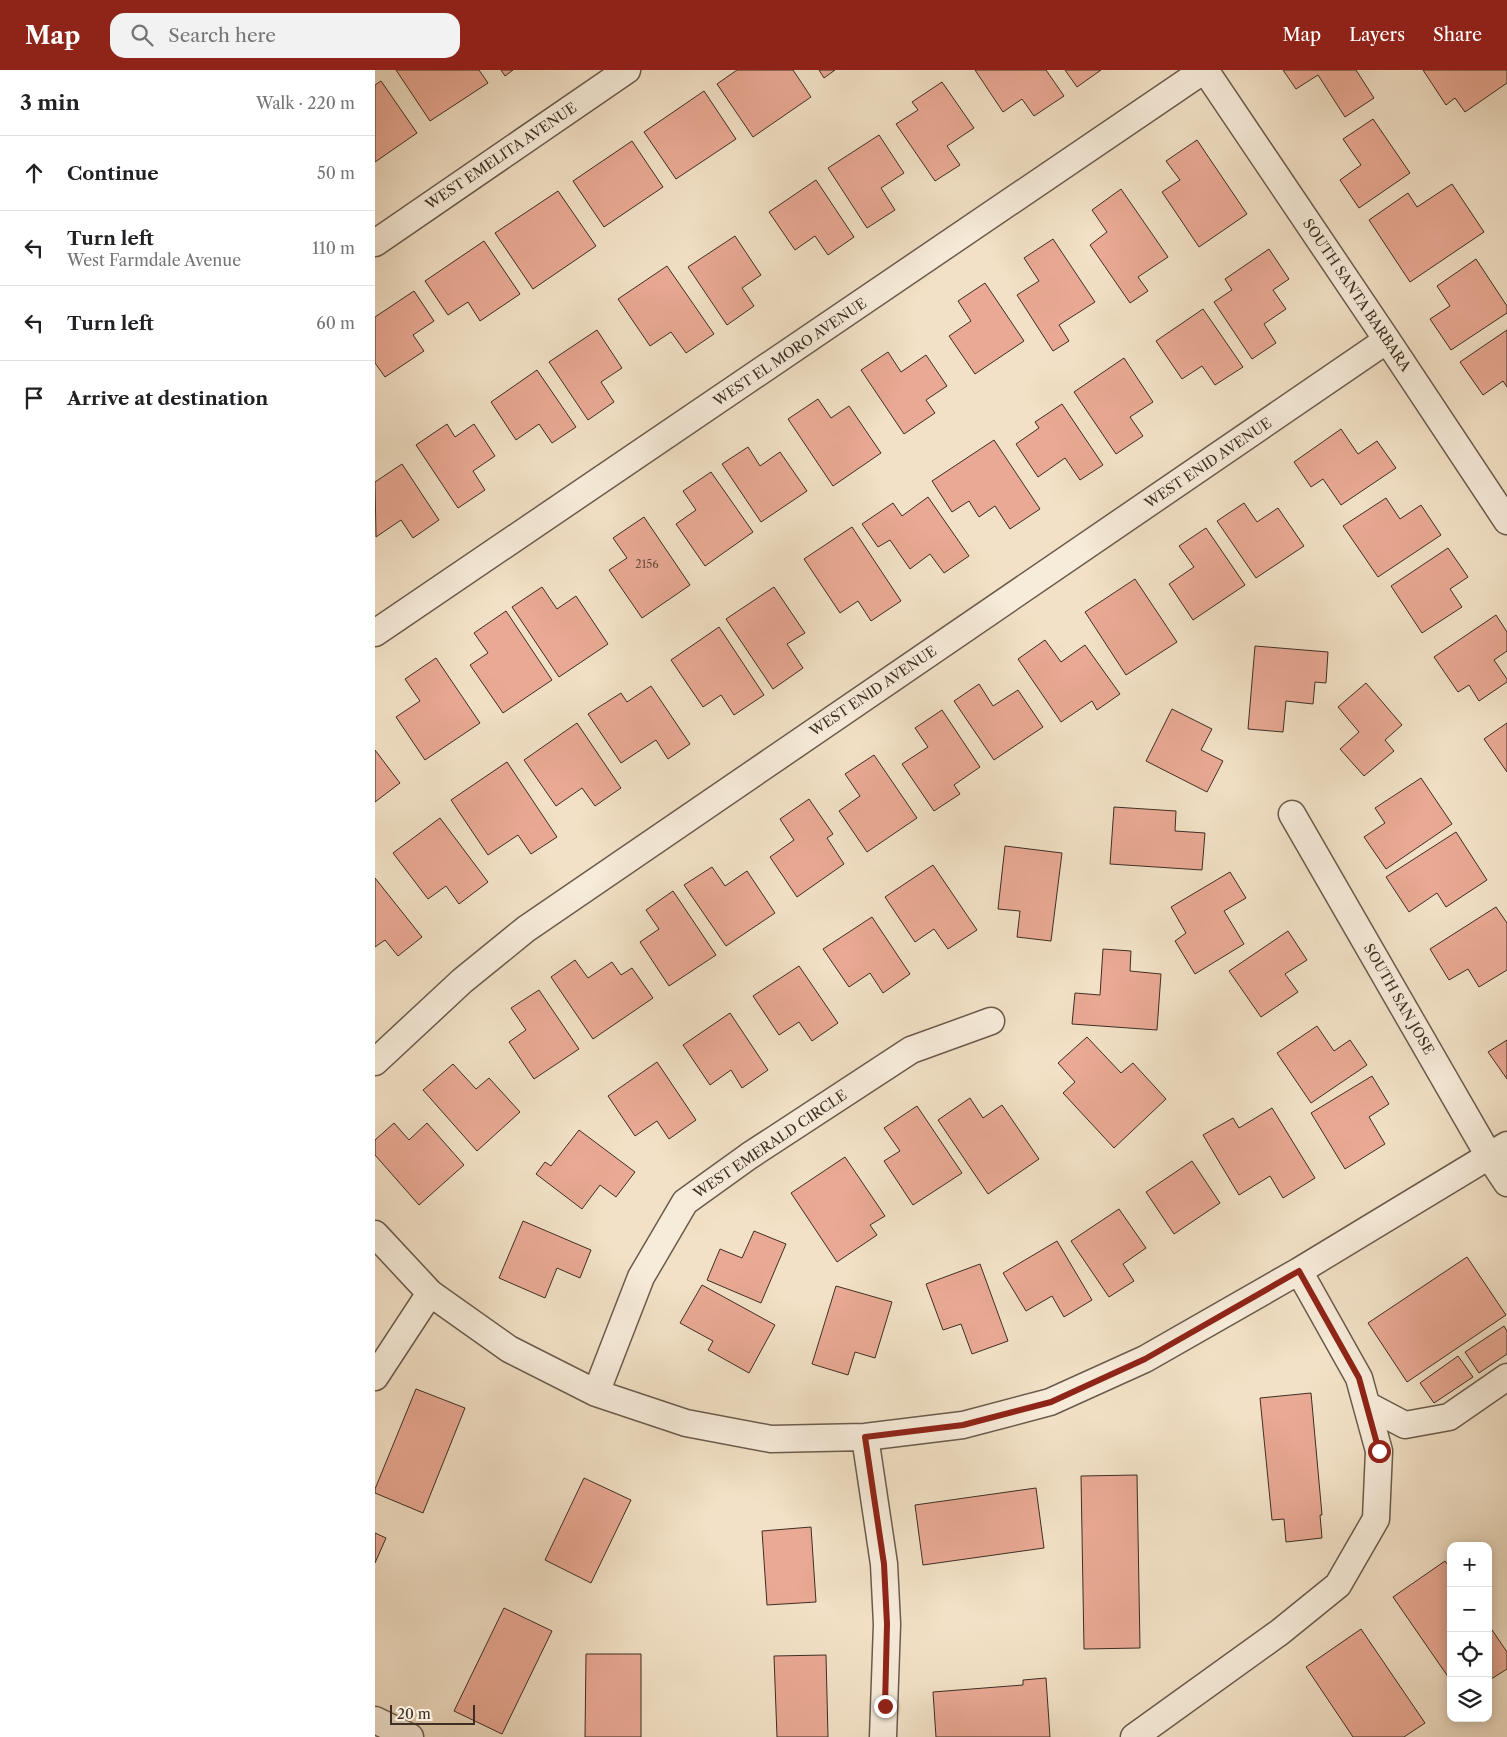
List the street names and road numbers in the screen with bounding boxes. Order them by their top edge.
street label: WEST EMELITA AVENUE [421,99,580,214]
street label: SOUTH SANTA BARBARA [1299,215,1415,375]
street label: WEST EL MORO AVENUE [709,294,870,411]
street label: WEST ENID AVENUE [1140,414,1275,513]
street label: WEST ENID AVENUE [805,642,940,741]
street label: SOUTH SAN JOSE [1360,940,1438,1058]
street label: WEST EMERALD CIRCLE [689,1086,850,1203]

